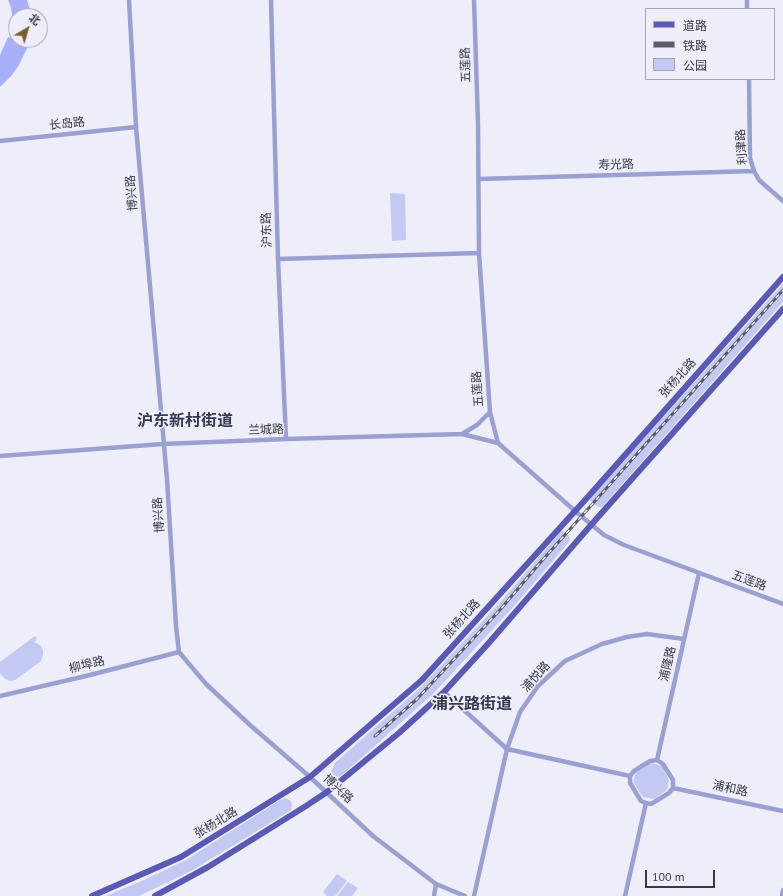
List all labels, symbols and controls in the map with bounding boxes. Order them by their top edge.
north arrow [8,8,48,48]
legend [645,8,775,80]
text: 北 [26,10,43,28]
text: 道路 [683,18,707,33]
text: 铁路 [683,38,707,53]
street label: 五莲路 [458,47,474,83]
text: 公园 [683,58,707,73]
street label: 长岛路 [48,115,86,133]
street label: 利津路 [734,129,750,165]
street label: 寿光路 [598,157,634,173]
street label: 博兴路 [123,174,141,212]
street label: 沪东路 [259,212,275,248]
street label: 张杨北路 [657,355,699,401]
street label: 五莲路 [470,371,486,407]
district label: 沪东新村街道 [137,411,233,431]
street label: 兰城路 [248,422,284,438]
street label: 博兴路 [151,497,167,533]
street label: 五莲路 [730,568,768,594]
street label: 张杨北路 [441,596,483,642]
street label: 浦隆路 [657,645,679,683]
street label: 柳埠路 [68,654,106,676]
street label: 浦悦路 [519,659,553,695]
district label: 浦兴路街道 [432,694,512,714]
street label: 博兴路 [320,771,356,807]
street label: 浦和路 [711,778,749,800]
street label: 张杨北路 [192,804,240,842]
scale bar [647,862,717,888]
text: 100 m [652,869,685,884]

